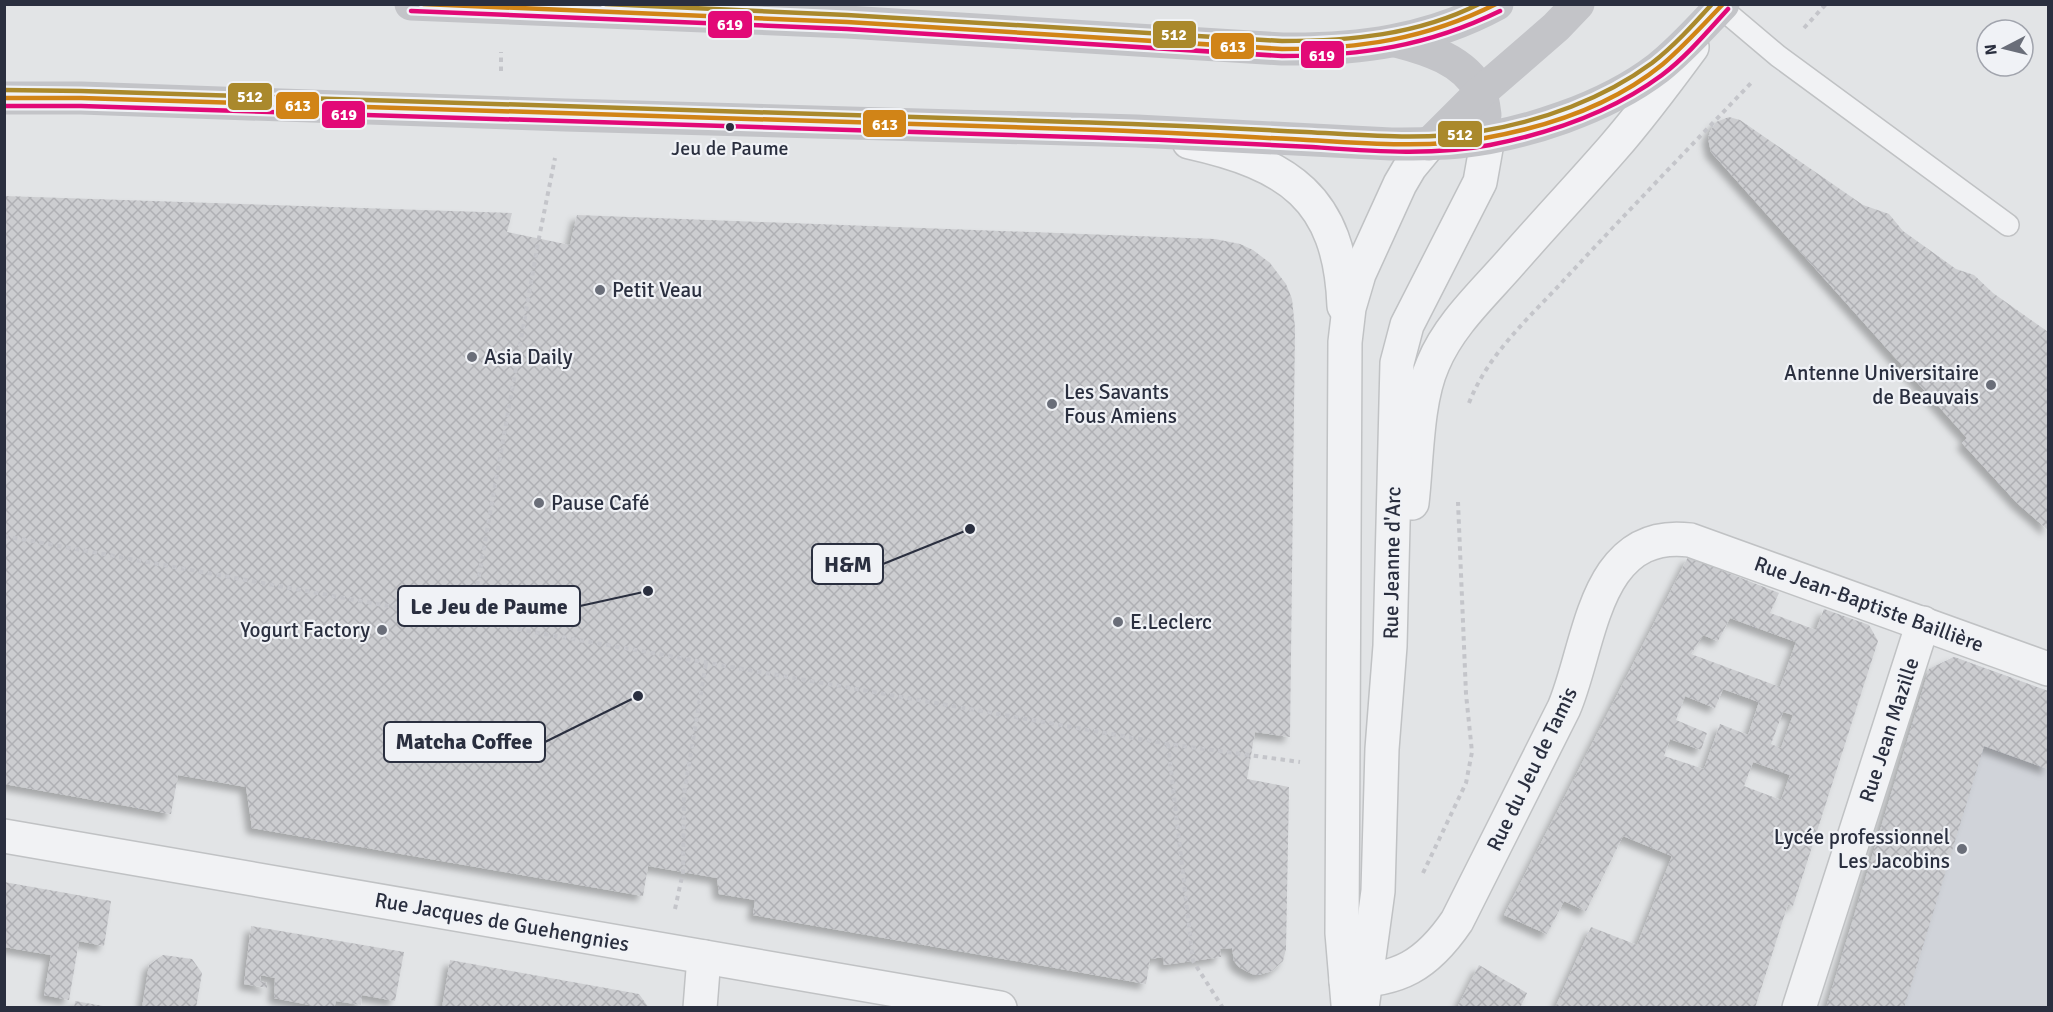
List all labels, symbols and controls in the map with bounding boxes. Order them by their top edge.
line badge: 619 [707,10,753,39]
text: 619 [717,15,743,35]
north arrow [1975,18,2035,78]
line badge: 512 [1152,20,1197,49]
text: 512 [1161,25,1187,45]
line badge: 613 [1210,32,1255,60]
text: 613 [1220,37,1246,57]
line badge: 619 [1300,40,1345,69]
text: N [1981,43,2002,56]
text: 619 [1309,46,1335,66]
line badge: 512 [227,82,273,111]
text: 512 [237,87,263,107]
line badge: 613 [275,91,320,120]
text: 613 [285,96,311,116]
line badge: 619 [321,100,366,129]
text: 619 [331,105,357,125]
line badge: 613 [862,109,907,138]
text: 613 [872,115,898,135]
line badge: 512 [1437,120,1483,148]
marker: Jeu de Paume [724,121,736,133]
text: 512 [1447,125,1473,145]
place label: Jeu de Paume [671,136,789,161]
place label: Petit Veau [612,277,703,303]
marker: Petit Veau [593,283,607,297]
place label: Asia Daily [484,344,573,370]
marker: Asia Daily [465,350,479,364]
place label: Antenne Universitaire de Beauvais [1784,360,1979,410]
marker: Antenne Universitaire de Beauvais [1984,378,1998,392]
place label: Les Savants Fous Amiens [1064,379,1177,429]
marker: Les Savants Fous Amiens [1045,397,1059,411]
street label: Rue Jeanne d'Arc [1378,486,1406,640]
place label: Pause Café [551,490,649,516]
marker: Pause Café [532,496,546,510]
callout: H&M [812,544,883,584]
street label: Rue Jean-Baptiste Baillière [1751,550,1987,658]
text: H&M [824,551,872,578]
callout: Le Jeu de Paume [398,586,580,626]
text: Le Jeu de Paume [410,593,568,620]
place label: E.Leclerc [1130,609,1212,635]
marker: E.Leclerc [1111,615,1125,629]
place label: Yogurt Factory [240,617,370,643]
marker: Yogurt Factory [375,623,389,637]
street label: Rue Jean Mazille [1853,654,1925,806]
street label: Rue du Jeu de Tamis [1481,683,1583,855]
callout: Matcha Coffee [384,722,545,762]
text: Matcha Coffee [395,728,533,755]
place label: Lycée professionnel Les Jacobins [1774,824,1950,874]
marker: Lycée professionnel Les Jacobins [1955,842,1969,856]
street label: Rue Jacques de Guehengnies [373,887,631,957]

